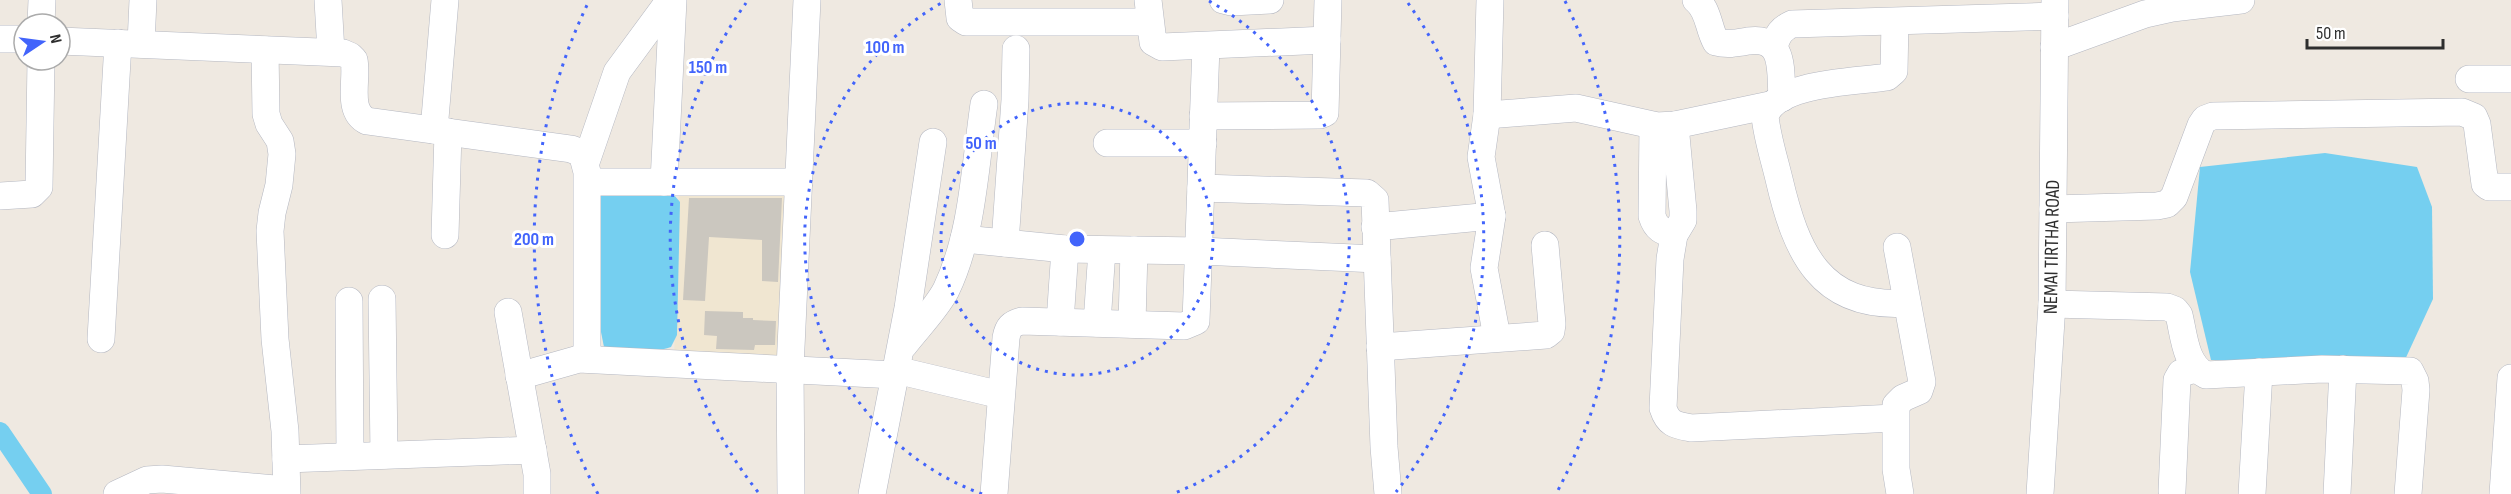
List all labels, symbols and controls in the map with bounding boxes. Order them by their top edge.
north arrow [12,12,72,72]
scale bar [2307,12,2444,50]
text: 50 m [2316,23,2346,44]
text: N [45,33,65,45]
text: 100 m [866,37,905,58]
text: 150 m [689,57,727,78]
text: 50 m [965,133,997,154]
street label: NEMAI TIRTHA ROAD [2039,180,2065,314]
text: 200 m [514,229,554,250]
centre of rings [1067,229,1087,249]

